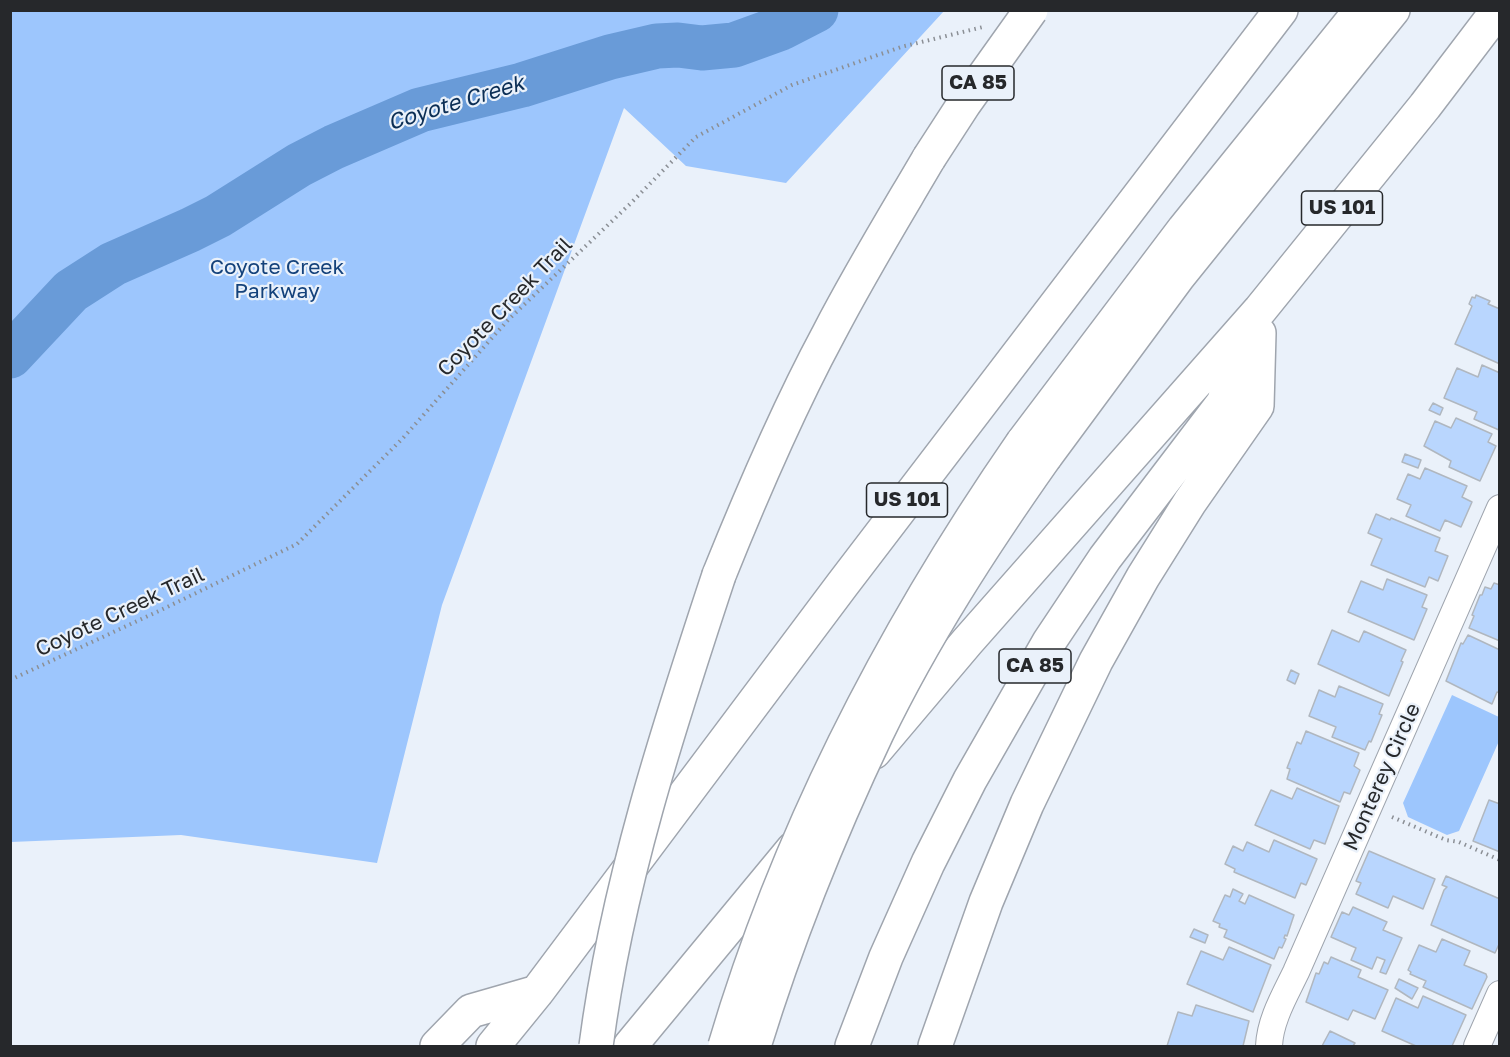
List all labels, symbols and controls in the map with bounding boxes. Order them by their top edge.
road number: CA 85 [942,66,1014,100]
water label: Coyote Creek [385,70,527,136]
road number: US 101 [1302,191,1382,225]
street label: Coyote Creek Trail [432,232,578,382]
park label: Coyote Creek Parkway [210,254,344,304]
road number: US 101 [866,483,948,517]
street label: Coyote Creek Trail [32,562,208,662]
road number: CA 85 [999,649,1071,683]
street label: Monterey Circle [1338,699,1426,855]

